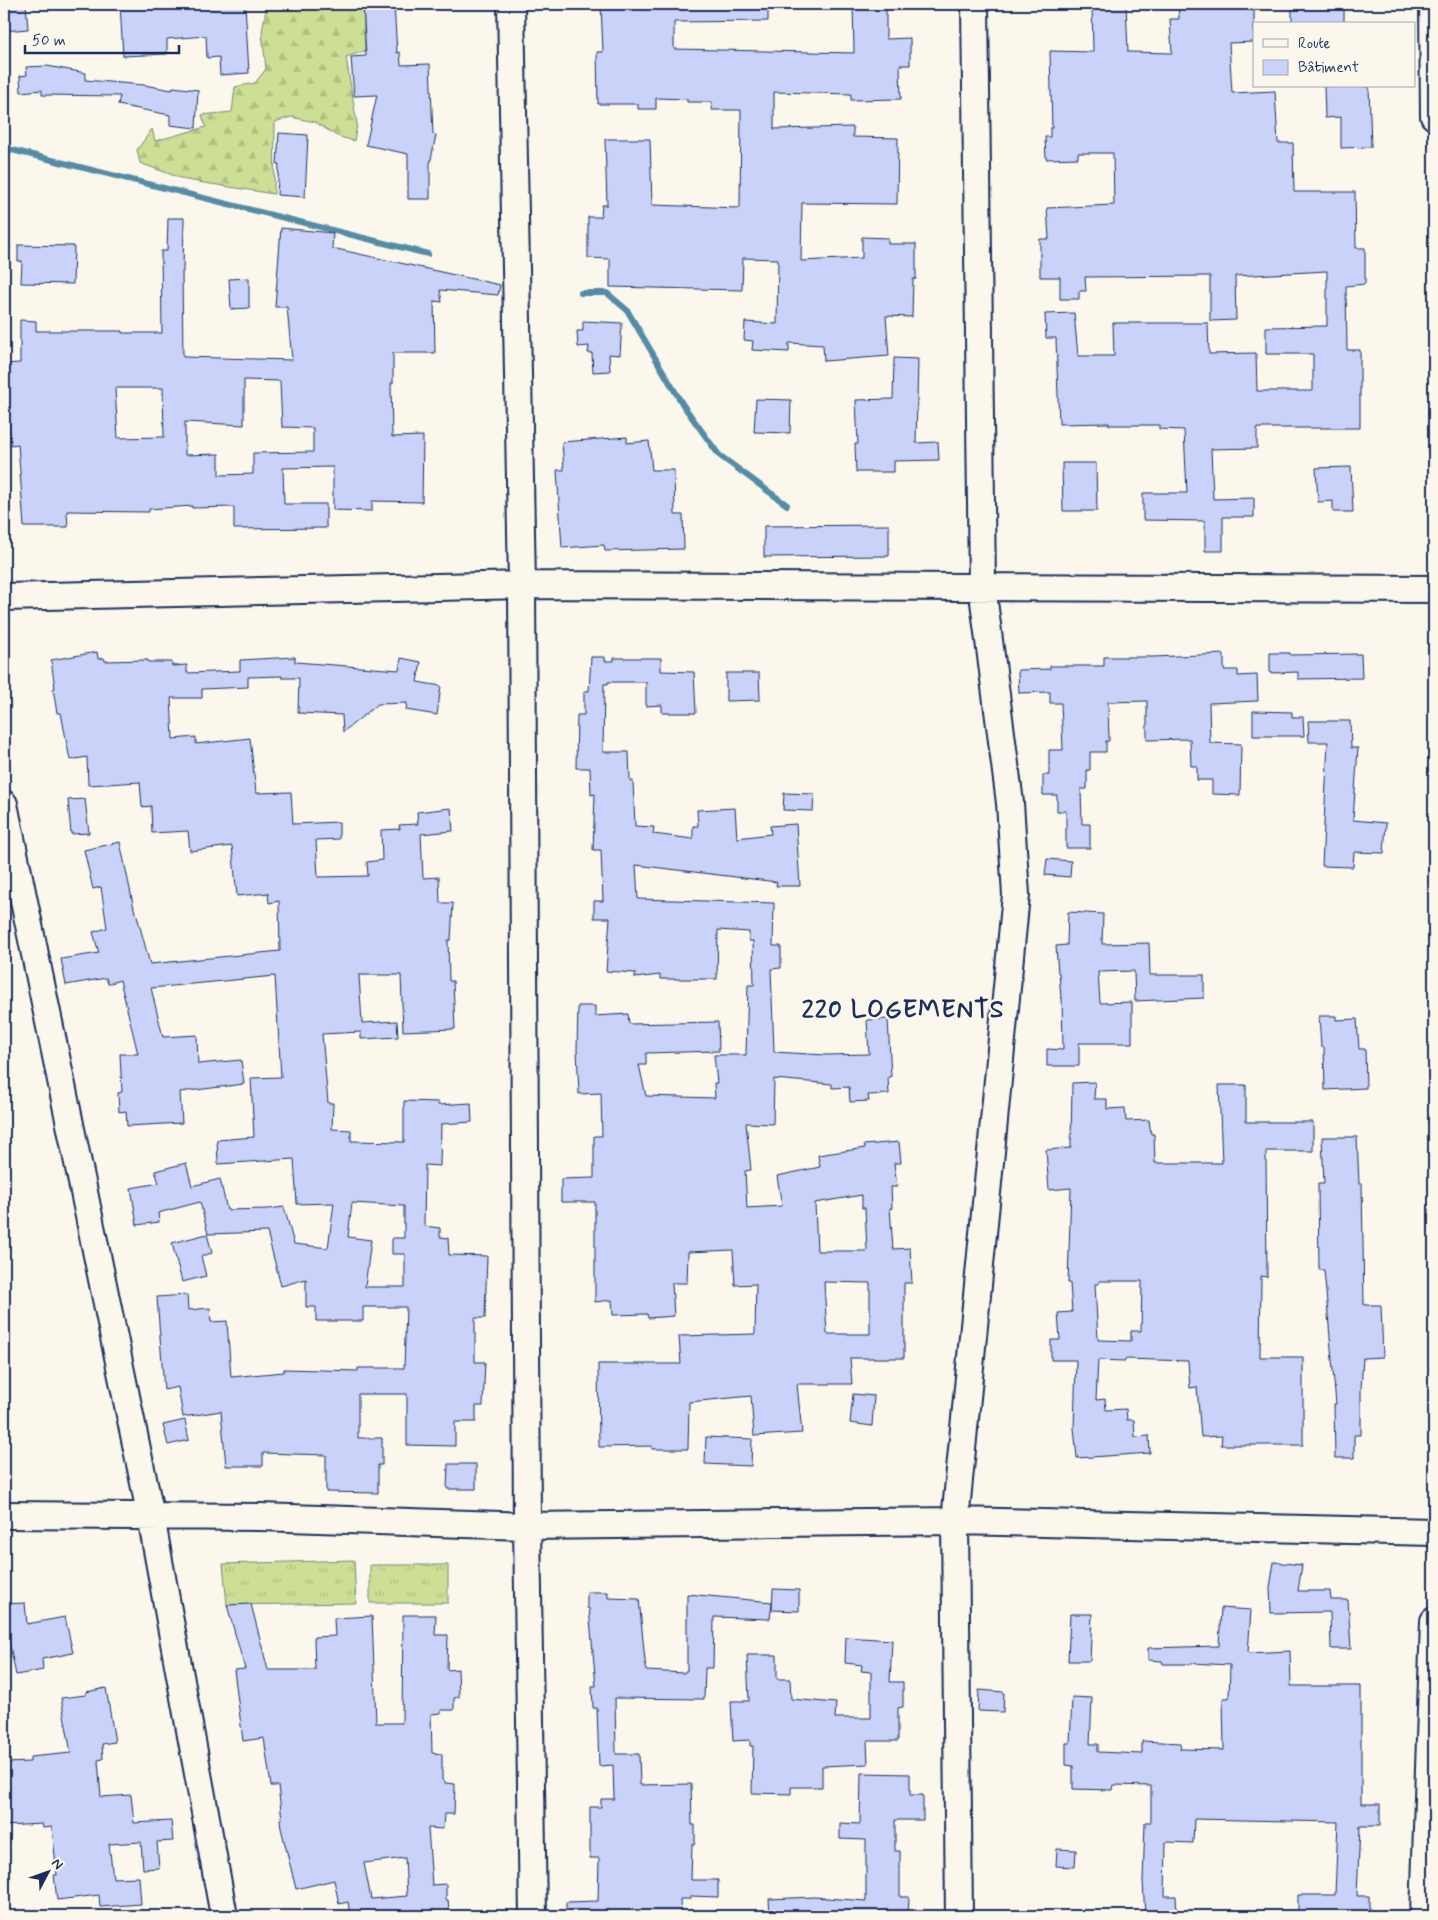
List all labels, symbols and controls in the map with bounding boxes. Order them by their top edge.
scale bar [25,22,179,54]
legend [1253,22,1416,88]
text: 50 m [32,31,66,51]
text: Route [1298,34,1331,54]
text: Bâtiment [1298,58,1359,78]
district label: 220 LOGEMENTS [801,994,1005,1027]
north arrow [22,1848,72,1898]
text: N [47,1855,67,1874]

